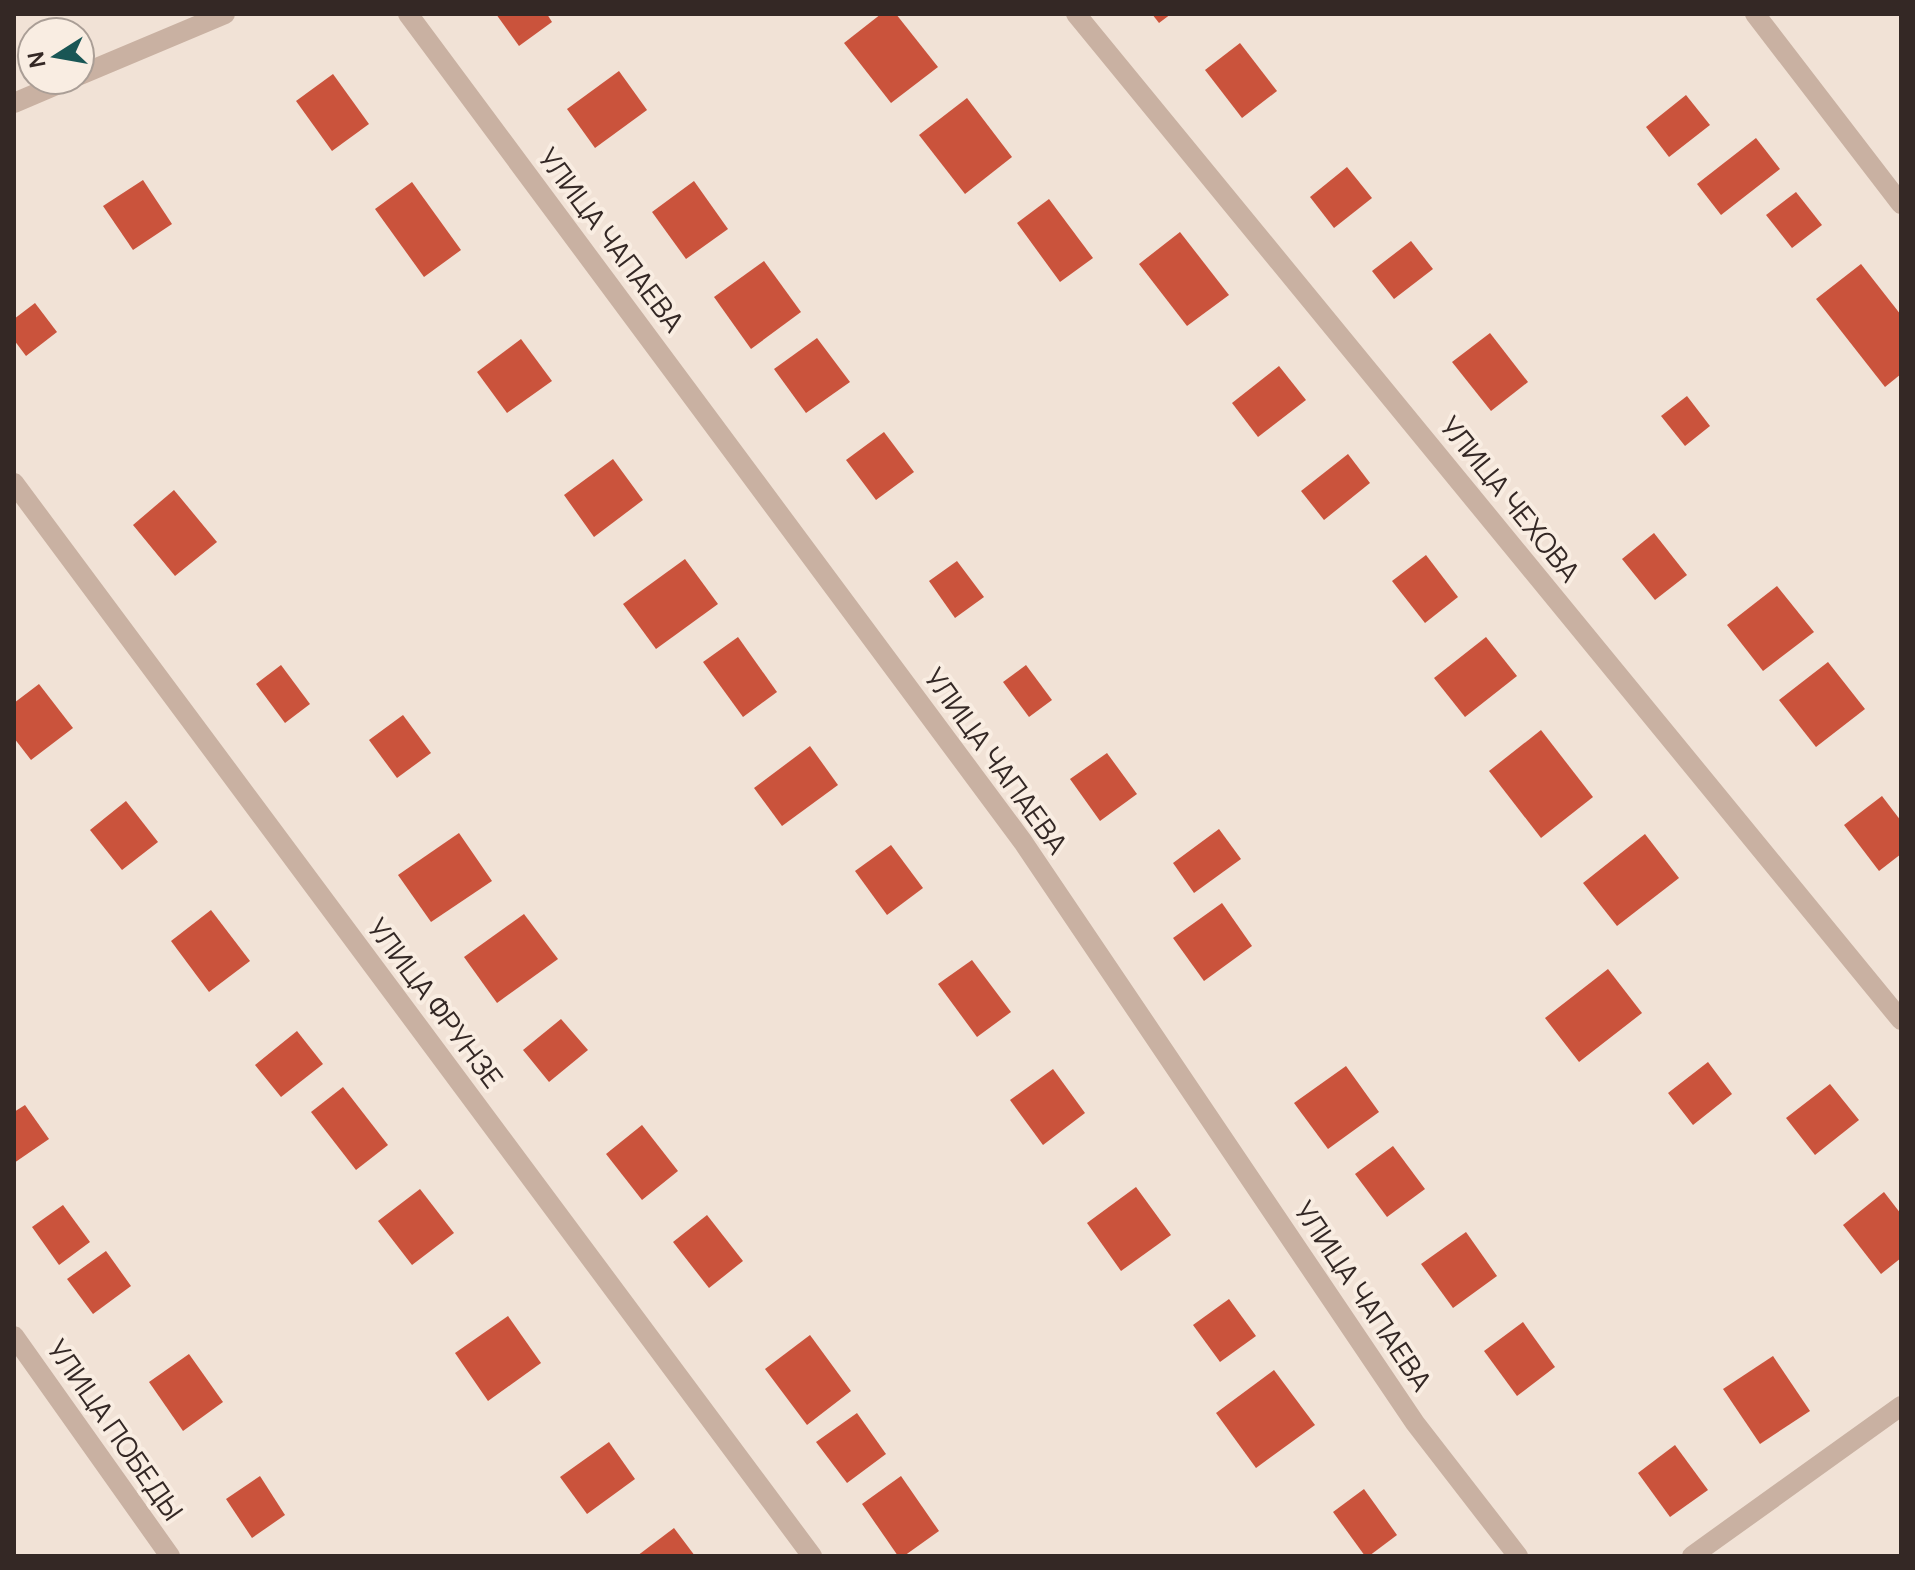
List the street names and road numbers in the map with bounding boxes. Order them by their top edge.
street label: УЛИЦА ЧАПАЕВА [530,140,694,339]
street label: УЛИЦА ЧЕХОВА [1432,408,1590,589]
street label: УЛИЦА ЧАПАЕВА [916,660,1077,861]
street label: УЛИЦА ФРУНЗЕ [359,910,512,1095]
street label: УЛИЦА ЧАПАЕВА [1286,1193,1442,1398]
street label: УЛИЦА ПОБЕДЫ [39,1331,192,1527]

